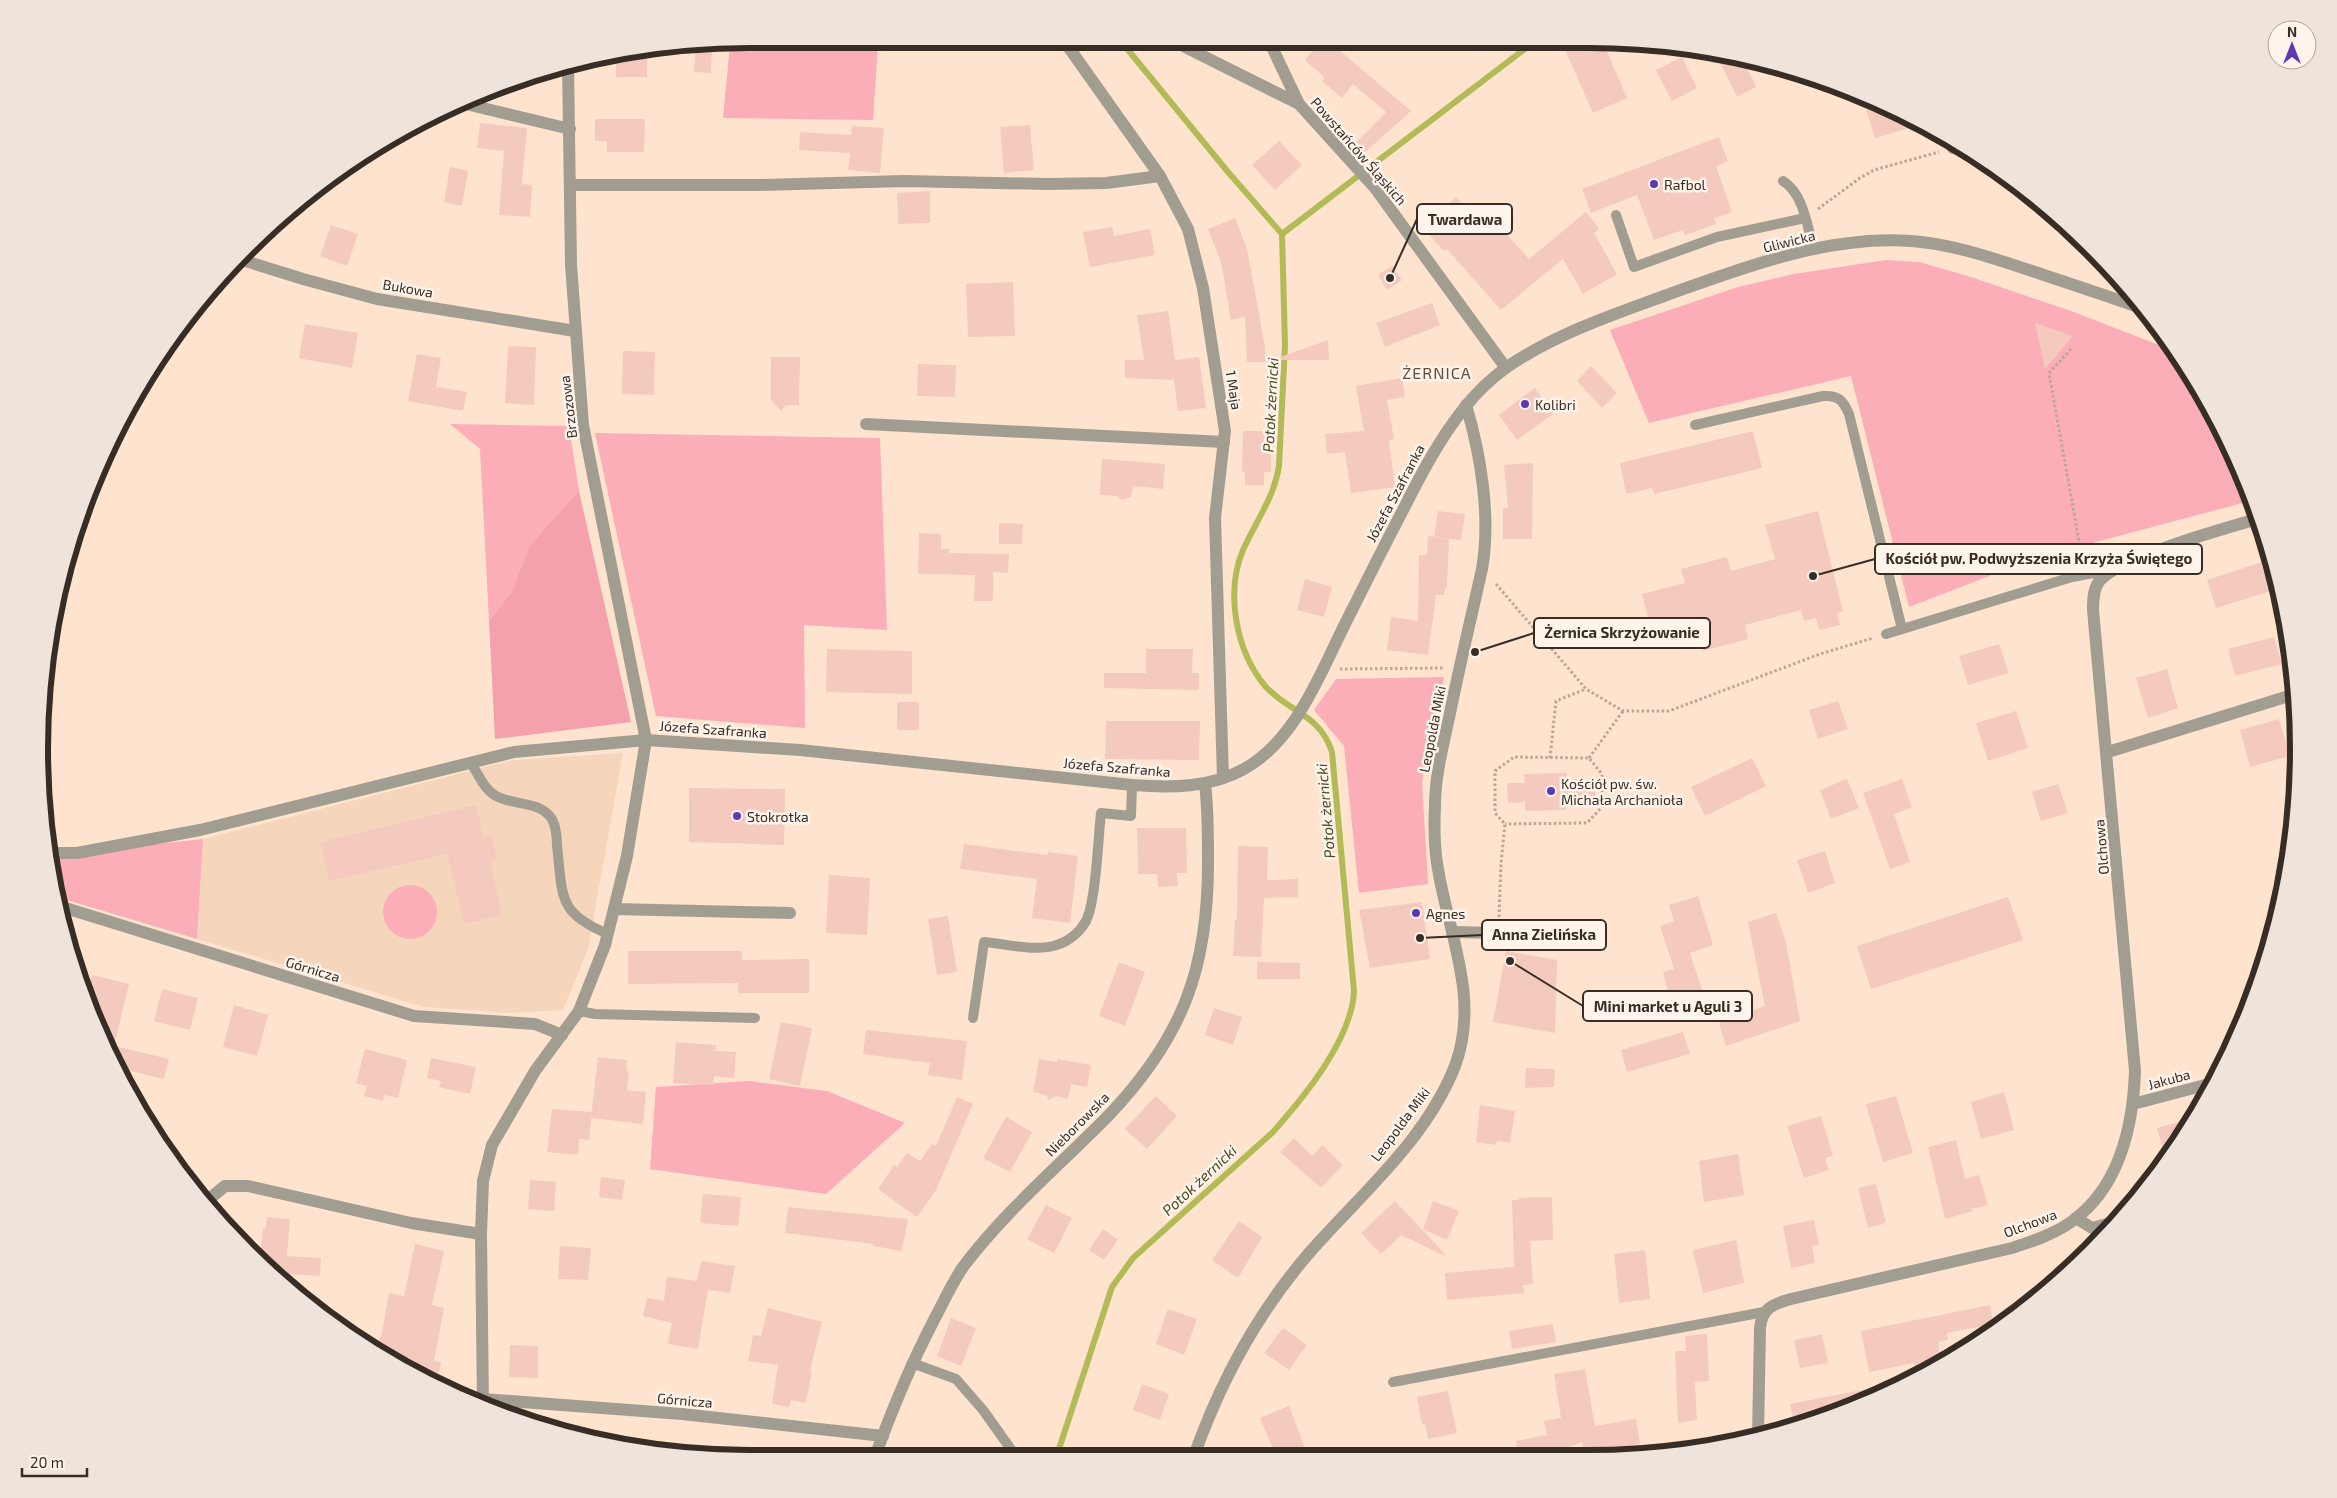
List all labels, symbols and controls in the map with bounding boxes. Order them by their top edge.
north arrow [2267,20,2317,70]
text: N [2287,23,2297,40]
street label: Powstańców Śląskich [1308,94,1410,208]
place label: Rafbol [1664,176,1707,193]
marker: Rafbol [1648,178,1660,190]
callout: Twardawa [1417,204,1512,234]
text: Twardawa [1428,210,1502,228]
street label: Gliwicka [1761,226,1817,256]
street label: Bukowa [382,275,434,301]
water label: Potok żernicki [1259,357,1281,453]
district label: ŻERNICA [1402,363,1472,382]
street label: 1 Maja [1222,369,1246,411]
street label: Brzozowa [556,374,580,440]
place label: Kolibri [1535,396,1576,413]
marker: Kolibri [1519,398,1531,410]
street label: Józefa Szafranka [1362,441,1428,545]
callout: Kościół pw. Podwyższenia Krzyża Świętego [1875,544,2202,574]
text: Kościół pw. Podwyższenia Krzyża Świętego [1886,549,2193,568]
callout: Żernica Skrzyżowanie [1534,618,1710,648]
text: Żernica Skrzyżowanie [1544,623,1700,642]
street label: Leopolda Miki [1415,684,1449,774]
street label: Józefa Szafranka [659,717,767,741]
street label: Józefa Szafranka [1063,754,1171,780]
water label: Potok żernicki [1312,763,1338,859]
place label: Kościół pw. św. Michała Archanioła [1561,775,1683,808]
marker: Kościół pw. św. Michała Archanioła [1545,785,1557,797]
place label: Stokrotka [747,808,809,825]
marker: Stokrotka [731,810,743,822]
street label: Olchowa [2090,819,2112,875]
place label: Agnes [1426,905,1465,922]
marker: Agnes [1410,907,1422,919]
callout: Anna Zielińska [1482,920,1606,950]
text: Anna Zielińska [1492,925,1596,943]
street label: Górnicza [284,953,342,985]
callout: Mini market u Aguli 3 [1583,991,1752,1021]
text: Mini market u Aguli 3 [1594,997,1742,1015]
street label: Jakuba [2146,1065,2192,1093]
street label: Leopolda Miki [1367,1084,1433,1164]
street label: Nieborowska [1041,1088,1113,1160]
water label: Potok żernicki [1158,1141,1240,1219]
street label: Olchowa [2001,1205,2059,1241]
street label: Górnicza [657,1389,713,1411]
scale bar [22,1446,88,1478]
text: 20 m [30,1453,64,1471]

